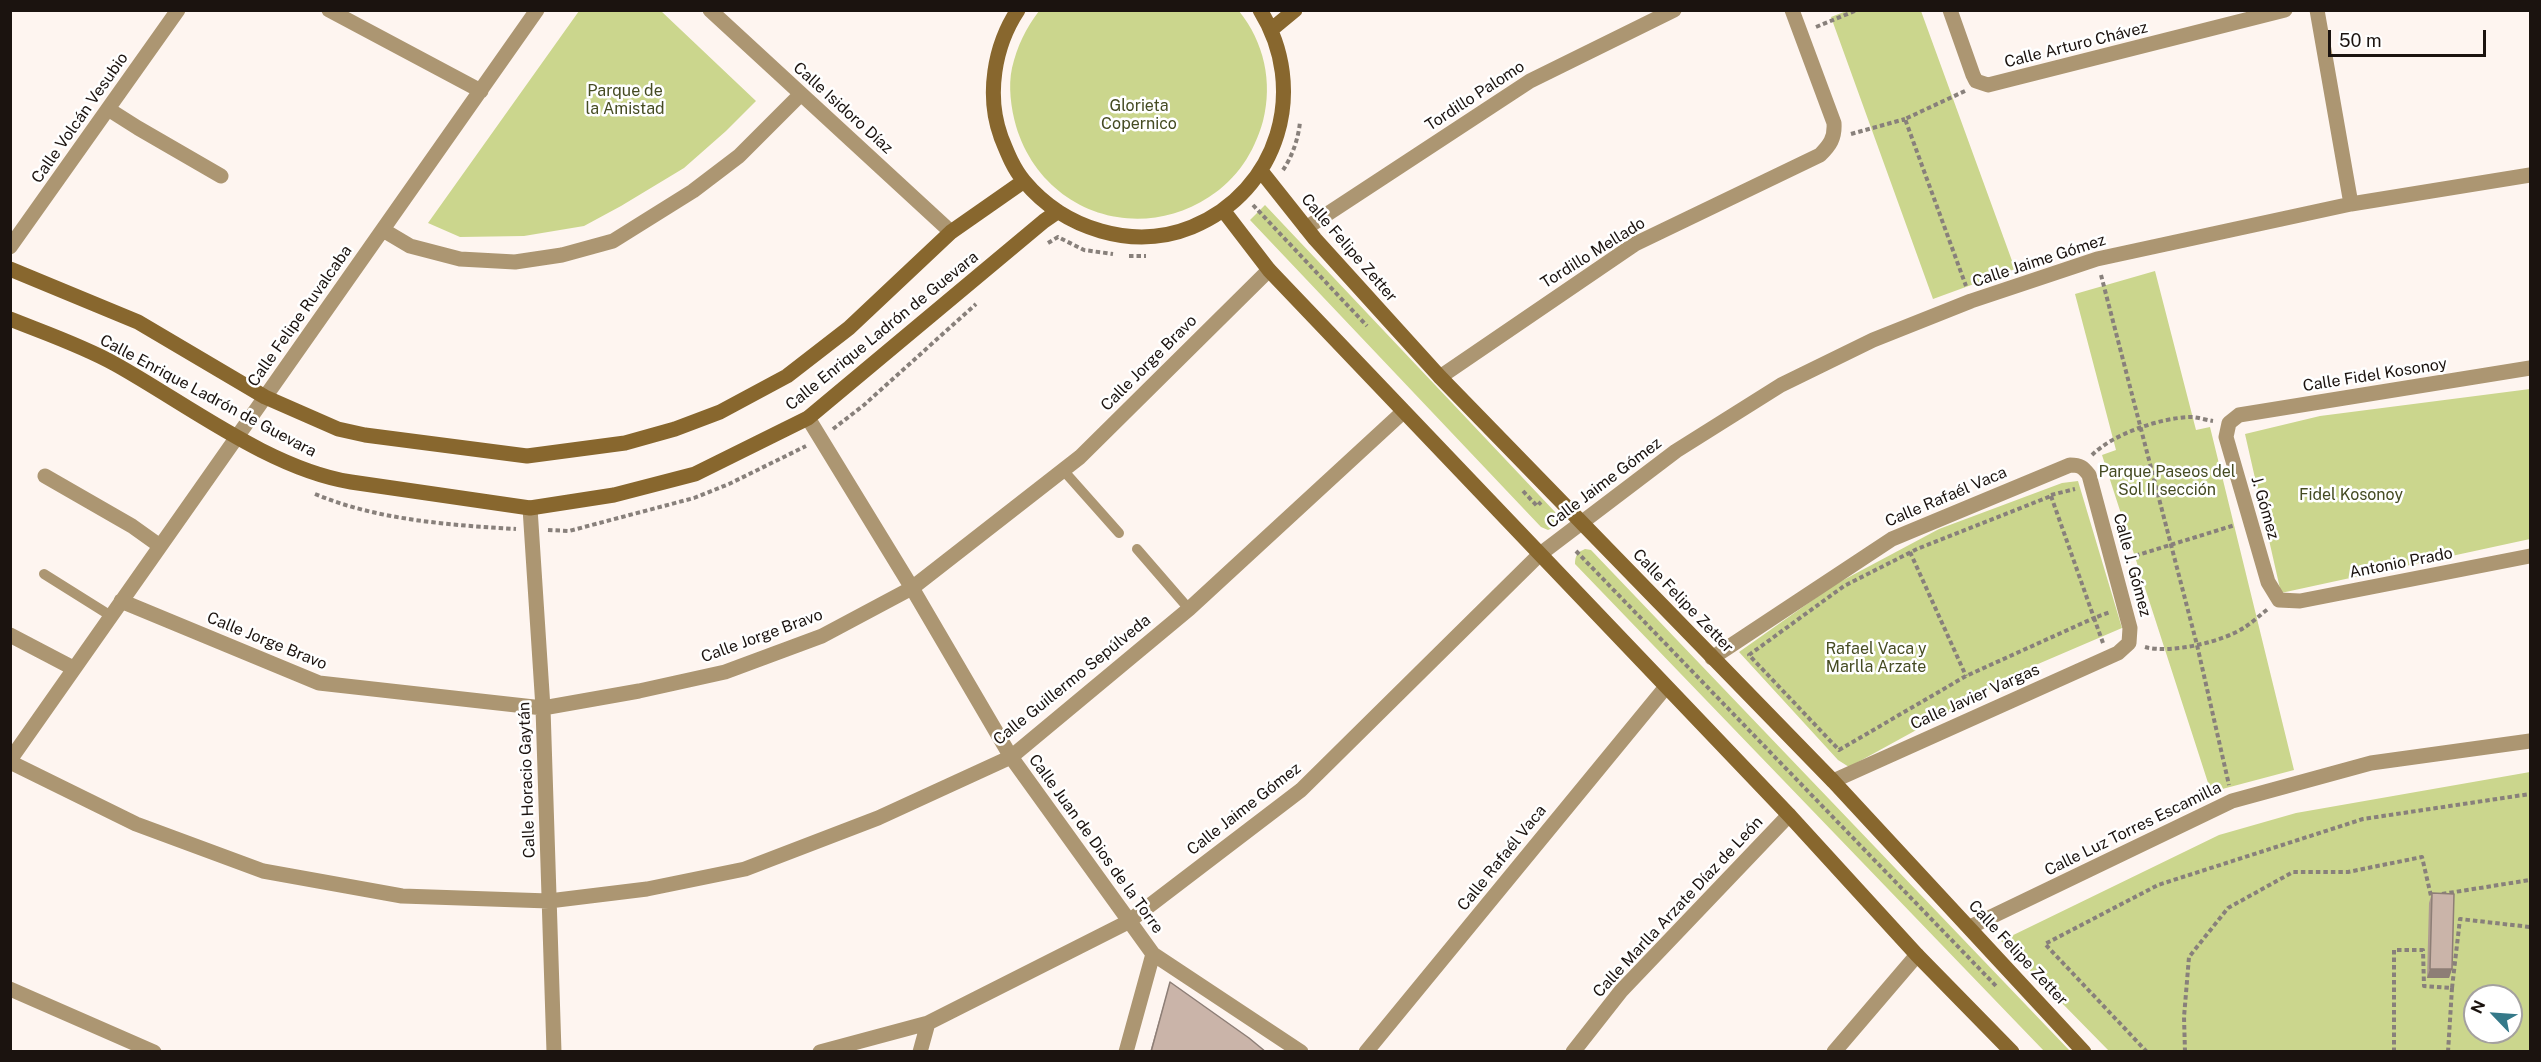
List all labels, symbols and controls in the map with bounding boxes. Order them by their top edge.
street label: Calle Arturo Chávez [2002,18,2150,72]
scale bar [2331,18,2488,56]
text: 50 m [2339,30,2382,51]
street label: Calle Volcán Vesubio [28,49,132,187]
street label: Tordillo Palomo [1422,57,1528,135]
street label: Calle Isidoro Díaz [789,58,897,158]
park label: Parque de la Amistad [585,81,665,119]
park label: Glorieta Copernico [1101,96,1177,134]
street label: Calle Felipe Zetter [1297,190,1401,306]
street label: Tordillo Mellado [1537,213,1649,293]
street label: Calle Jaime Gómez [1970,230,2108,292]
street label: Calle Felipe Ruvalcaba [244,242,356,390]
street label: Calle Enrique Ladrón de Guevara [782,247,982,415]
street label: Calle Jorge Bravo [1097,311,1201,415]
street label: Calle Enrique Ladrón de Guevara [96,331,320,461]
street label: Calle Fidel Kosonoy [2301,354,2449,396]
street label: Calle Jaime Gómez [1543,434,1665,532]
park label: Parque Paseos del Sol II sección [2098,462,2236,500]
street label: Calle Rafaél Vaca [1882,463,2010,531]
street label: J. Gómez [2247,474,2283,542]
park label: Fidel Kosonoy [2299,485,2403,505]
street label: Calle J. Gómez [2109,511,2155,619]
street label: Antonio Prado [2348,544,2454,582]
street label: Calle Felipe Zetter [1629,545,1737,657]
street label: Calle Jorge Bravo [699,605,825,667]
street label: Calle Jorge Bravo [204,608,330,674]
street label: Calle Guillermo Sepúlveda [990,611,1154,749]
park label: Rafael Vaca y Marlla Arzate [1825,639,1927,677]
street label: Calle Javier Vargas [1907,660,2043,734]
street label: Calle Horacio Gaytán [515,702,539,858]
street label: Calle Juan de Dios de la Torre [1025,751,1167,937]
street label: Calle Jaime Gómez [1183,759,1305,859]
street label: Calle Luz Torres Escamilla [2042,778,2224,880]
street label: Calle Rafaél Vaca [1454,801,1550,915]
street label: Calle Marlla Arzate Díaz de León [1589,813,1767,1001]
street label: Calle Felipe Zetter [1964,896,2072,1010]
north arrow [2463,984,2523,1044]
text: N [2467,997,2489,1017]

